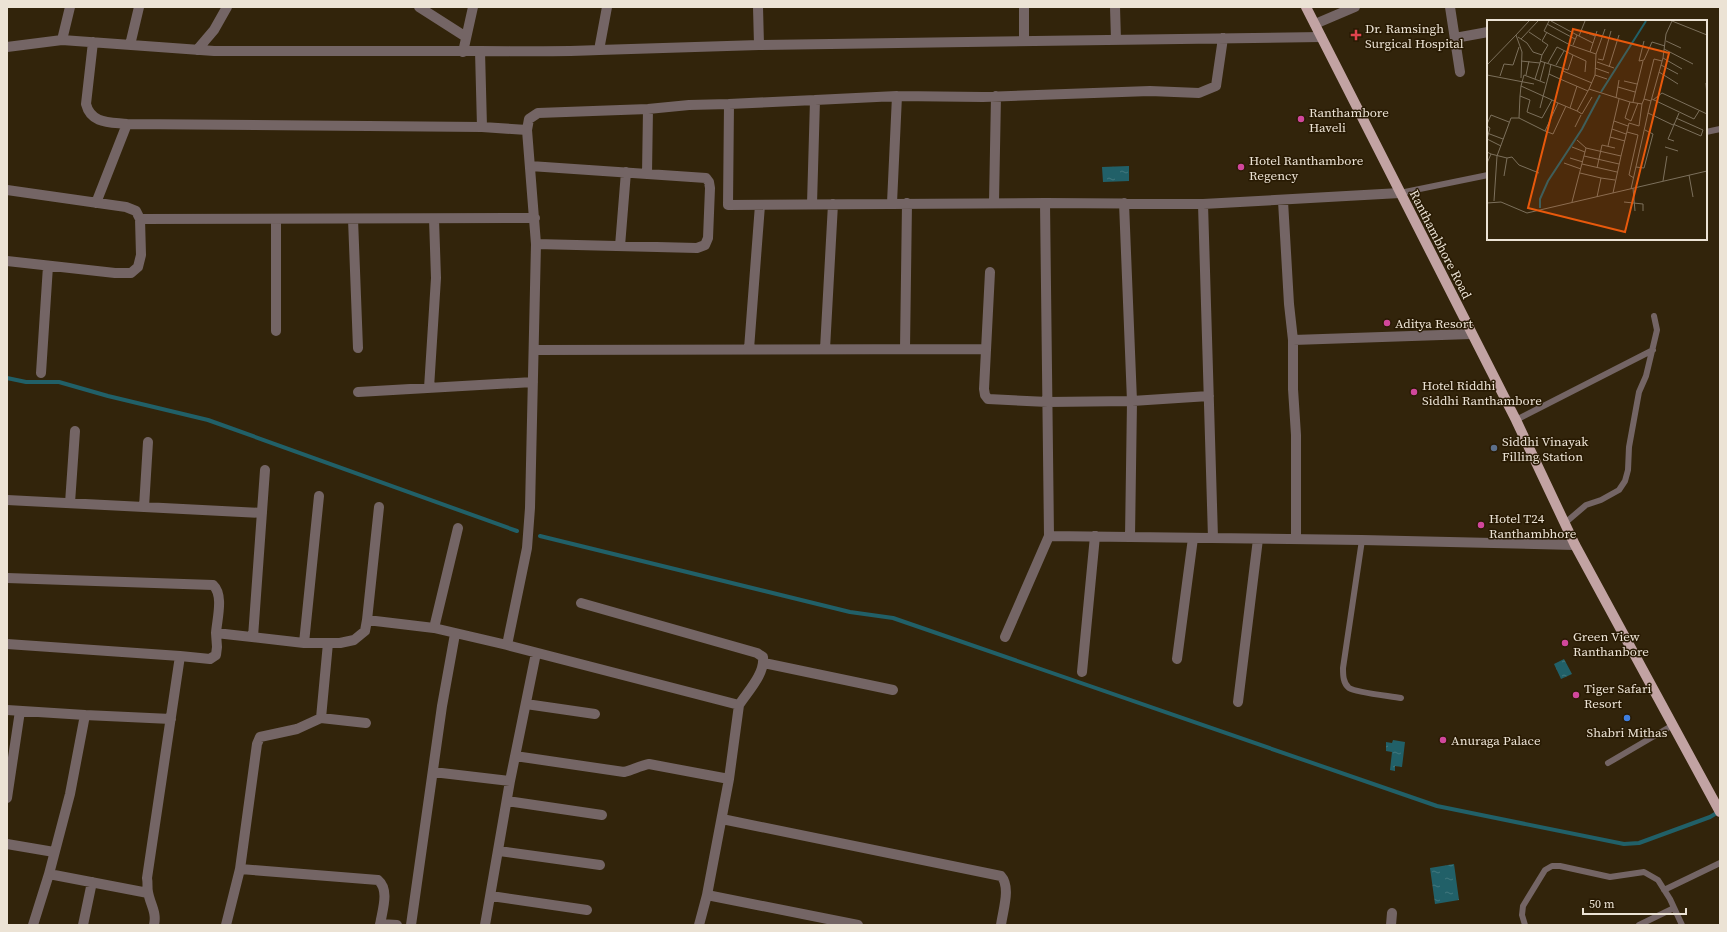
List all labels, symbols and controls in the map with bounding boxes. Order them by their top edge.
place label: Dr. Ramsingh Surgical Hospital [1365,20,1464,52]
inset map [1487,20,1707,240]
marker: Dr. Ramsingh Surgical Hospital [1350,29,1362,41]
place label: Ranthambore Haveli [1309,104,1389,136]
marker: Ranthambore Haveli [1296,114,1306,124]
place label: Hotel Ranthambore Regency [1249,152,1364,184]
marker: Hotel Ranthambore Regency [1236,162,1246,172]
street label: Ranthambhore Road [1406,187,1476,302]
place label: Aditya Resort [1395,315,1473,332]
marker: Aditya Resort [1382,318,1392,328]
place label: Hotel Riddhi Siddhi Ranthambore [1422,377,1542,409]
marker: Hotel Riddhi Siddhi Ranthambore [1409,387,1419,397]
place label: Siddhi Vinayak Filling Station [1502,433,1589,465]
marker: Siddhi Vinayak Filling Station [1489,443,1499,453]
place label: Hotel T24 Ranthambhore [1489,510,1577,542]
marker: Hotel T24 Ranthambhore [1476,520,1486,530]
place label: Green View Ranthanbore [1573,628,1649,660]
marker: Green View Ranthanbore [1560,638,1570,648]
place label: Tiger Safari Resort [1584,680,1651,712]
marker: Tiger Safari Resort [1571,690,1581,700]
marker: Shabri Mithas [1622,713,1632,723]
place label: Shabri Mithas [1587,724,1668,741]
place label: Anuraga Palace [1451,732,1541,749]
marker: Anuraga Palace [1438,735,1448,745]
scale bar [1583,890,1686,916]
text: 50 m [1589,896,1615,912]

